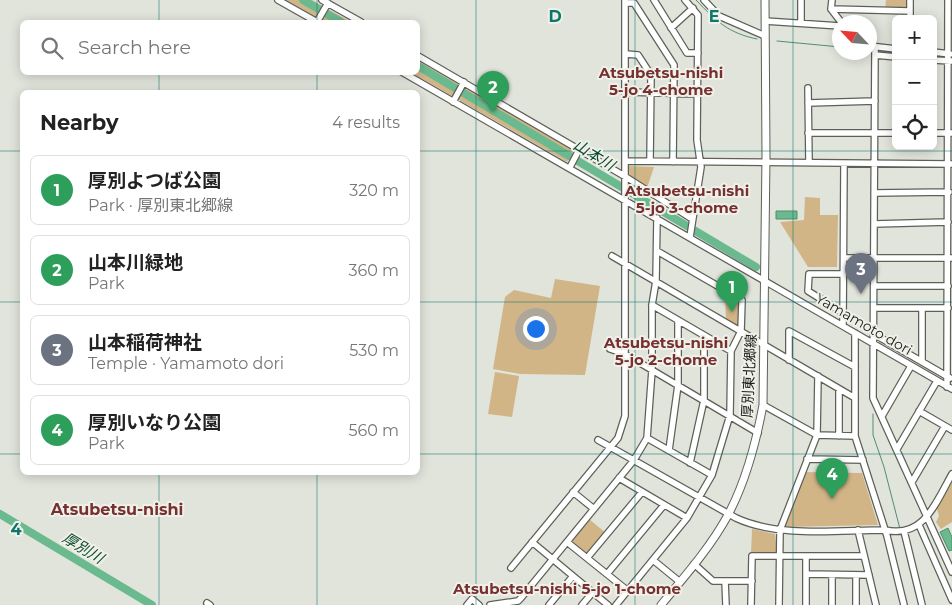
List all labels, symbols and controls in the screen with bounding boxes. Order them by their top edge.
text: D [548,7,562,26]
text: E [709,7,719,26]
north arrow [832,15,877,60]
map controls [892,15,937,150]
button: + [892,15,937,60]
search box [20,20,420,75]
icon: search [38,34,66,62]
text: Search here [78,36,191,59]
button: − [892,60,937,105]
district label: Atsubetsu-nishi 5-jo 4-chome [598,63,723,99]
pin: 2 [477,71,509,112]
button: locate [892,105,937,150]
text: Nearby [40,110,119,135]
text: 4 results [332,113,400,132]
water label: 山本川 [570,135,620,175]
text: 厚別よつば公園 [88,169,221,192]
text: 1 [54,181,60,200]
text: 320 m [349,181,399,200]
district label: Atsubetsu-nishi 5-jo 3-chome [624,181,749,217]
text: Park · 厚別東北郷線 [88,196,233,215]
text: 山本川緑地 [88,251,183,274]
pin: 3 [845,253,877,294]
text: 2 [52,261,62,280]
text: 360 m [348,261,399,280]
pin: 1 [716,271,748,312]
text: Park [88,274,125,293]
street label: Yamamoto dori [813,289,915,359]
your location [523,316,549,342]
text: 山本稲荷神社 [88,331,202,354]
district label: Atsubetsu-nishi 5-jo 2-chome [603,333,728,369]
street label: 厚別東北郷線 [738,334,760,418]
text: 3 [52,341,62,360]
text: 530 m [349,341,399,360]
text: Temple · Yamamoto dori [88,354,284,373]
text: 厚別いなり公園 [88,411,221,434]
text: 4 [51,421,63,440]
text: 560 m [348,421,399,440]
text: Park [88,434,125,453]
pin: 4 [816,458,848,499]
district label: Atsubetsu-nishi [50,500,183,519]
text: 4 [10,520,22,539]
water label: 厚別川 [59,528,109,568]
district label: Atsubetsu-nishi 5-jo 1-chome [452,579,681,598]

